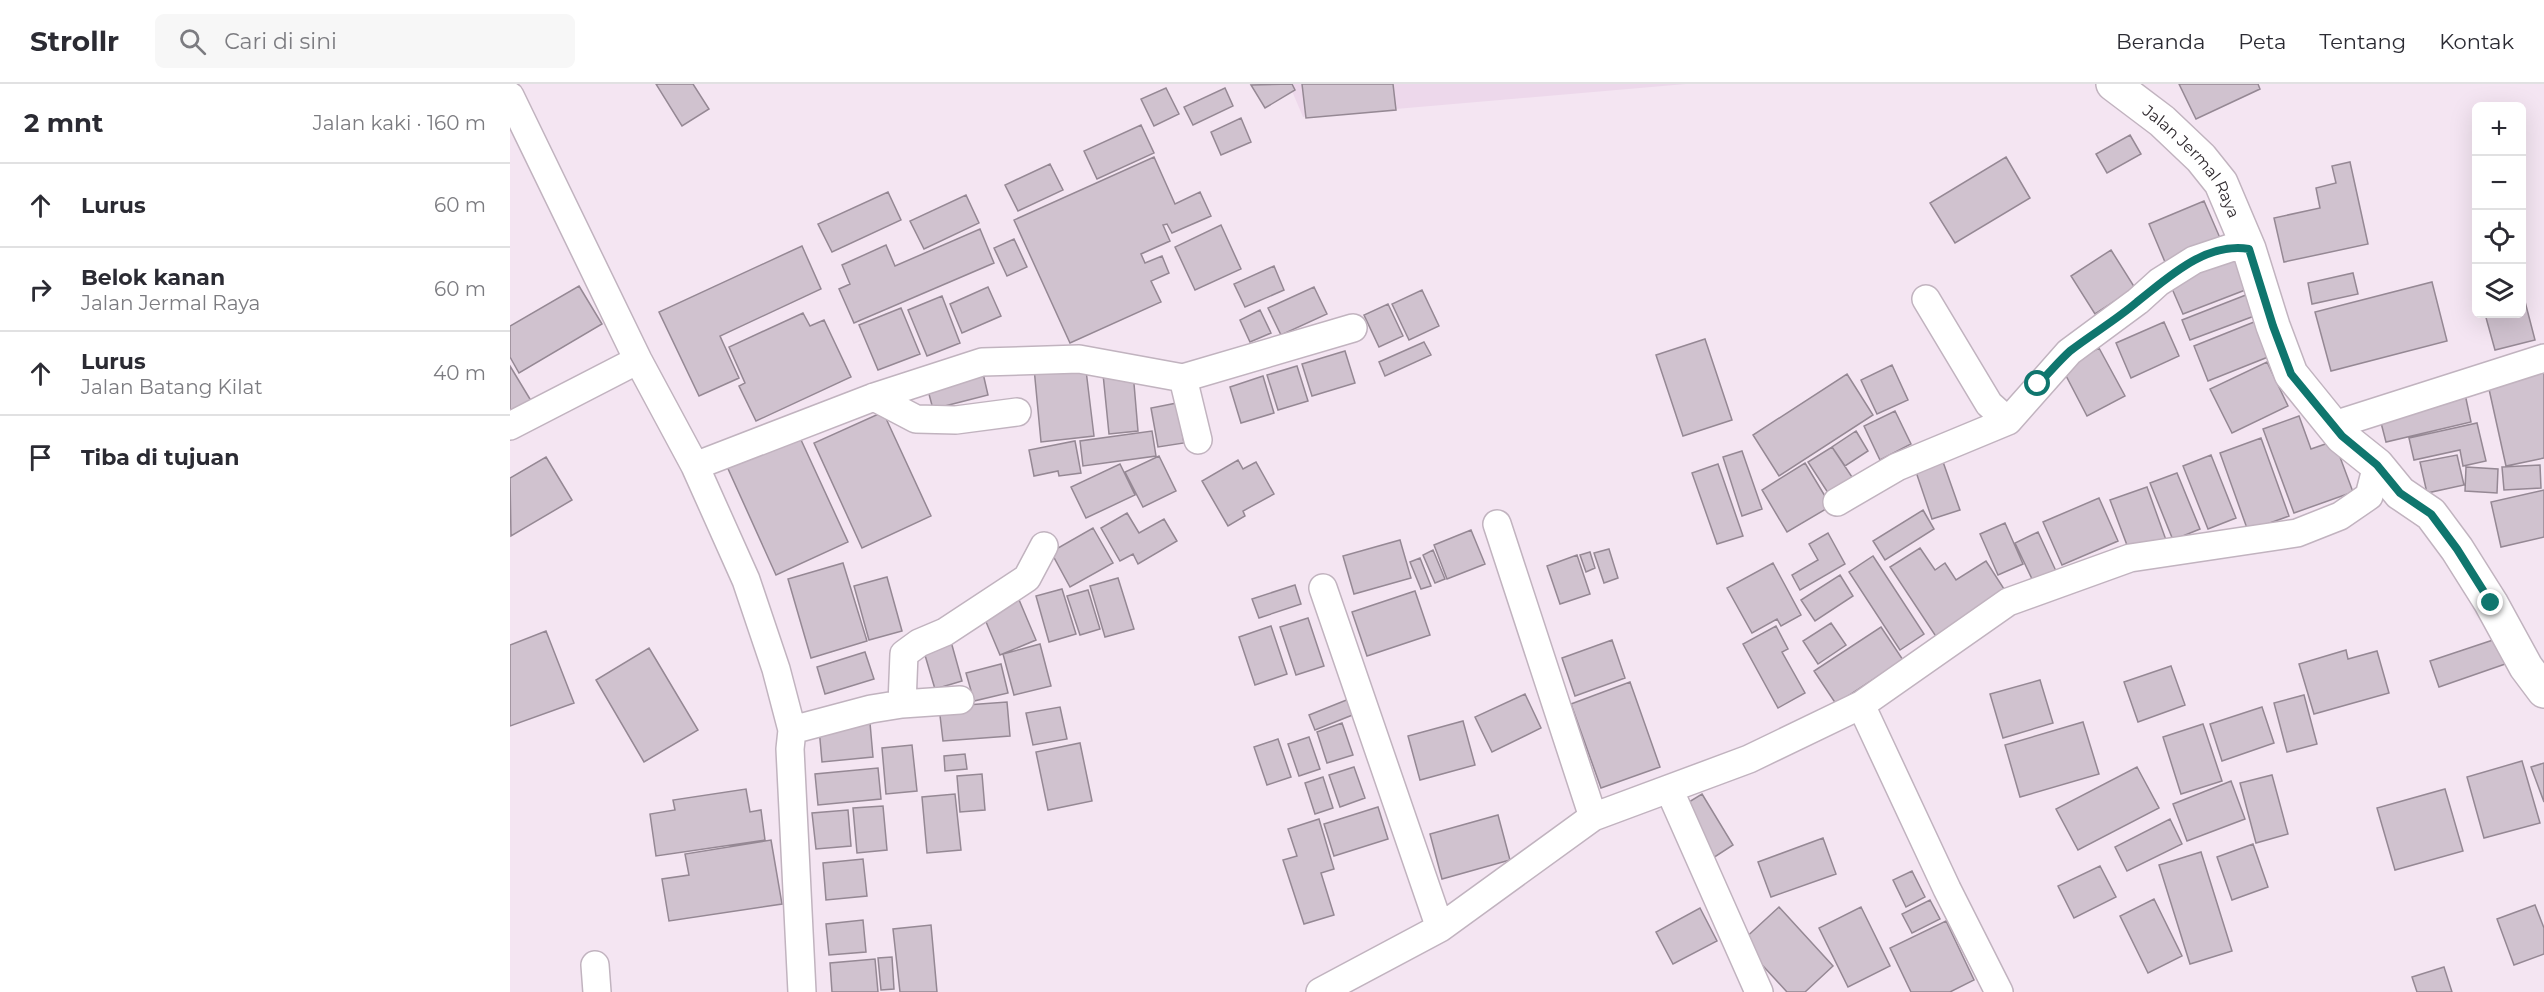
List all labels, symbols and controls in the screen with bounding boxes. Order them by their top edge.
search box [155,14,575,68]
text: Strollr [30,24,119,58]
icon: search [176,25,209,58]
text: Cari di sini [224,28,337,55]
text: Beranda [2116,29,2205,54]
text: Peta [2238,29,2286,54]
text: Tentang [2319,29,2406,54]
text: Kontak [2439,29,2514,54]
street label: Jalan Jermal Raya [2139,100,2244,220]
map controls [2472,102,2526,318]
button: + [2472,102,2526,156]
text: 2 mnt [24,107,103,139]
text: Jalan kaki · 160 m [313,111,486,135]
button: − [2472,156,2526,210]
icon: ahead [24,189,57,222]
text: Lurus [81,192,146,219]
text: 60 m [434,193,486,217]
button: locate [2472,210,2526,264]
text: Belok kanan [81,264,225,291]
button: layers [2472,264,2526,318]
icon: right [24,273,57,306]
text: 60 m [434,277,486,301]
text: Jalan Jermal Raya [81,291,260,315]
text: Lurus [81,348,146,375]
icon: ahead [24,357,57,390]
text: 40 m [433,361,486,385]
route start [2024,370,2050,396]
text: Jalan Batang Kilat [81,375,263,399]
icon: arrive [24,441,57,474]
text: Tiba di tujuan [81,444,239,471]
route end [2477,589,2503,615]

